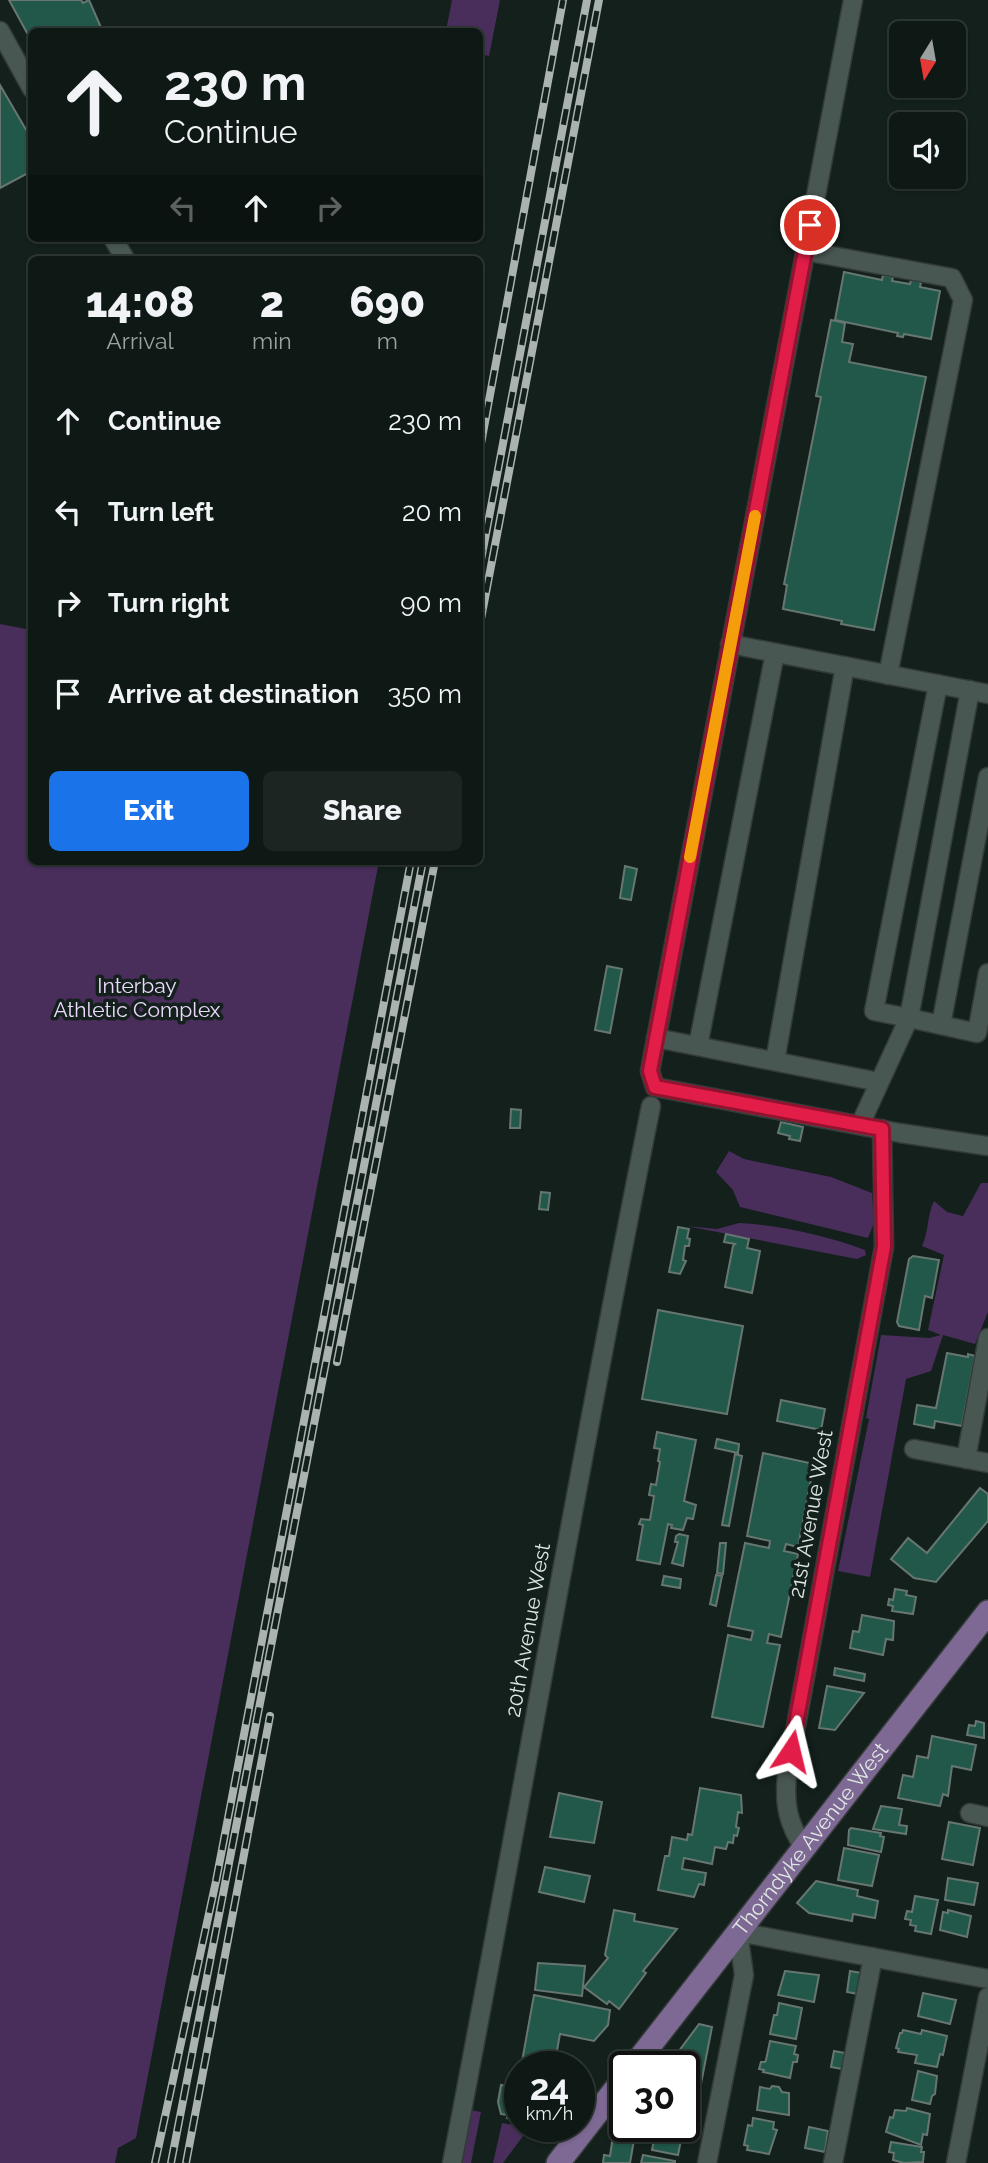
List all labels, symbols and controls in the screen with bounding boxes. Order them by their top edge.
north arrow [889,21,966,98]
map controls [889,21,966,189]
text: 230 m [164,54,306,111]
icon: ahead [49,56,140,147]
button: sound [889,112,966,189]
text: Continue [164,113,298,150]
icon: left [164,189,202,227]
icon: ahead [237,189,275,227]
icon: right [310,189,348,227]
pin [780,195,840,255]
icon: arrive [791,206,829,244]
text: 14:08 [86,278,194,327]
text: 2 [260,278,284,327]
text: 690 [349,278,425,327]
text: Arrival [106,327,174,354]
text: min [252,327,292,354]
text: m [377,327,398,354]
icon: ahead [49,402,87,440]
text: Continue [108,406,221,436]
text: 230 m [388,406,462,436]
icon: left [49,493,87,531]
text: Turn left [108,497,214,527]
text: 20 m [402,497,462,527]
icon: right [49,584,87,622]
text: Turn right [108,588,229,618]
text: 90 m [400,588,462,618]
icon: arrive [49,675,87,713]
text: Arrive at destination [108,679,359,709]
text: 350 m [388,679,462,709]
button: Exit [49,771,249,851]
button: Share [263,771,462,851]
park label: Interbay Athletic Complex [54,973,221,1022]
street label: 21st Avenue West [783,1428,838,1600]
street label: 20th Avenue West [500,1541,555,1719]
position arrow [754,1714,828,1788]
street label: Thorndyke Avenue West [727,1737,893,1940]
speed limit sign: 30 [609,2051,700,2142]
text: 24 [530,2067,569,2108]
text: km/h [526,2103,573,2124]

